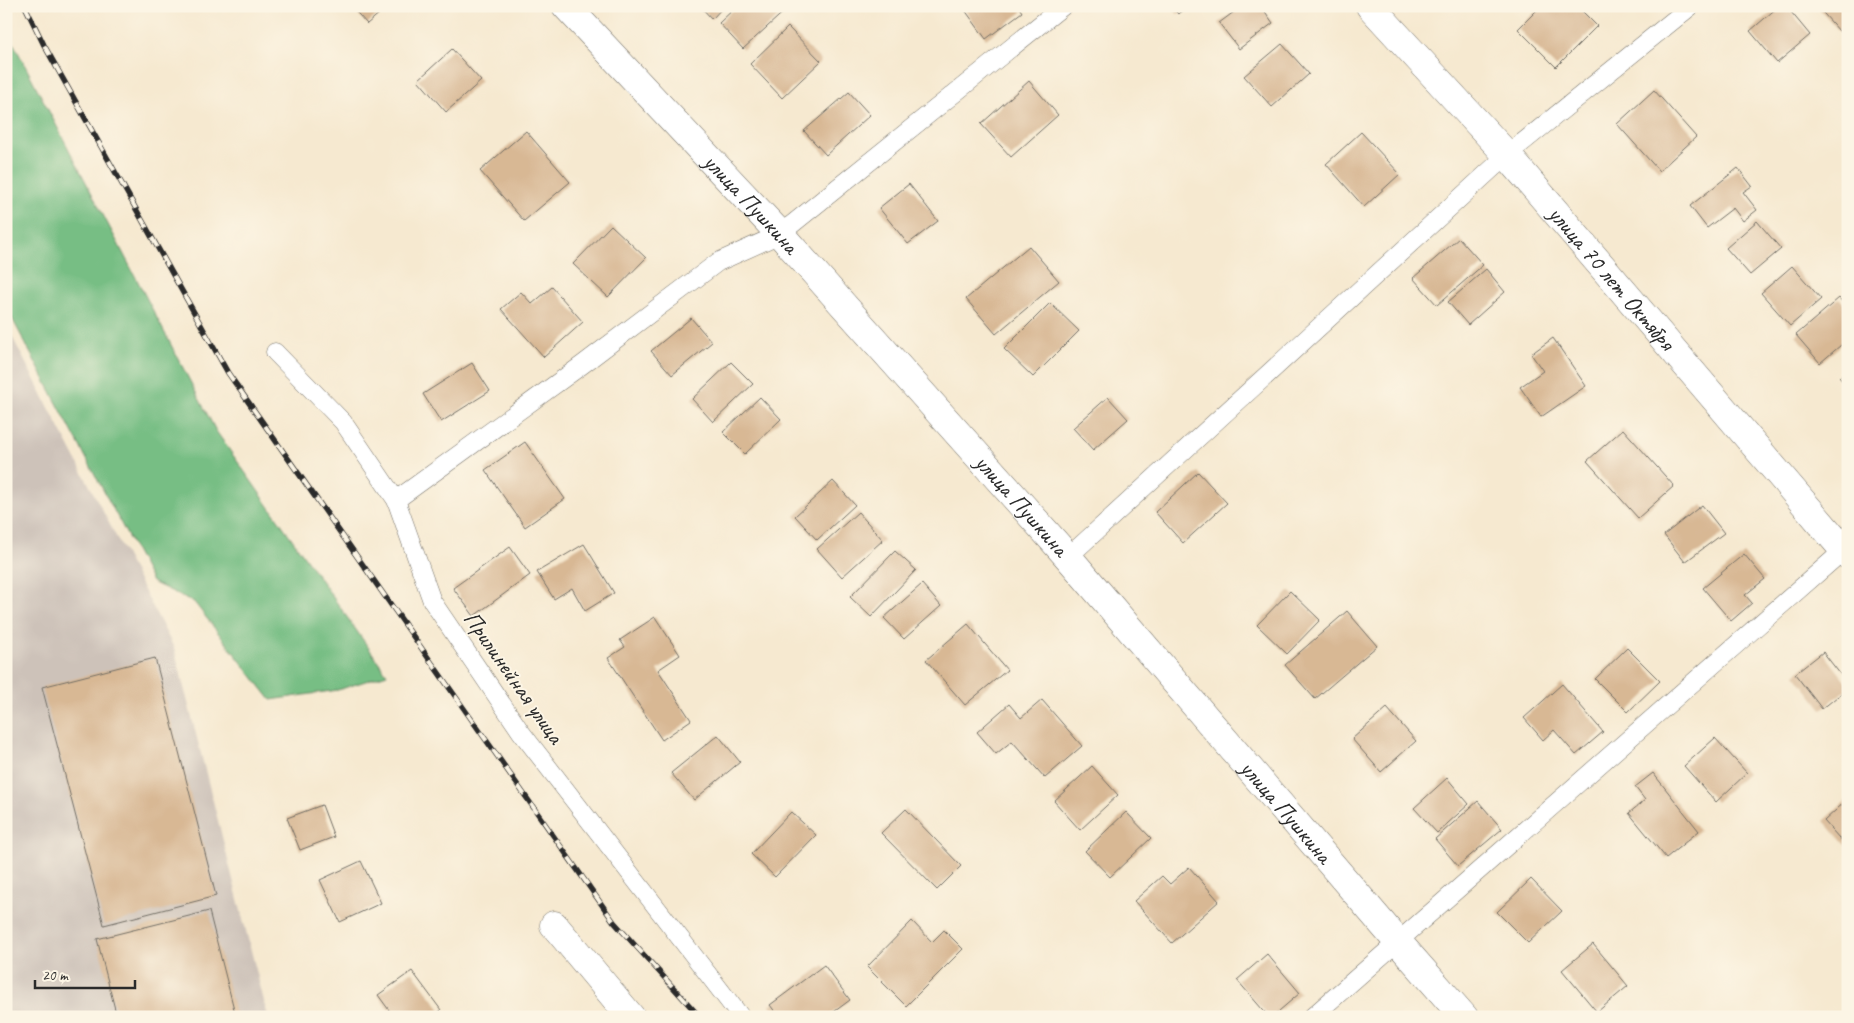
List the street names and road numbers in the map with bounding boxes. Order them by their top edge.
street label: улица Пушкина [696,146,807,262]
street label: улица 70 лет Октября [1541,198,1683,358]
street label: улица Пушкина [967,446,1077,564]
street label: Прилинейная улица [457,605,572,750]
street label: улица Пушкина [1232,752,1340,871]

